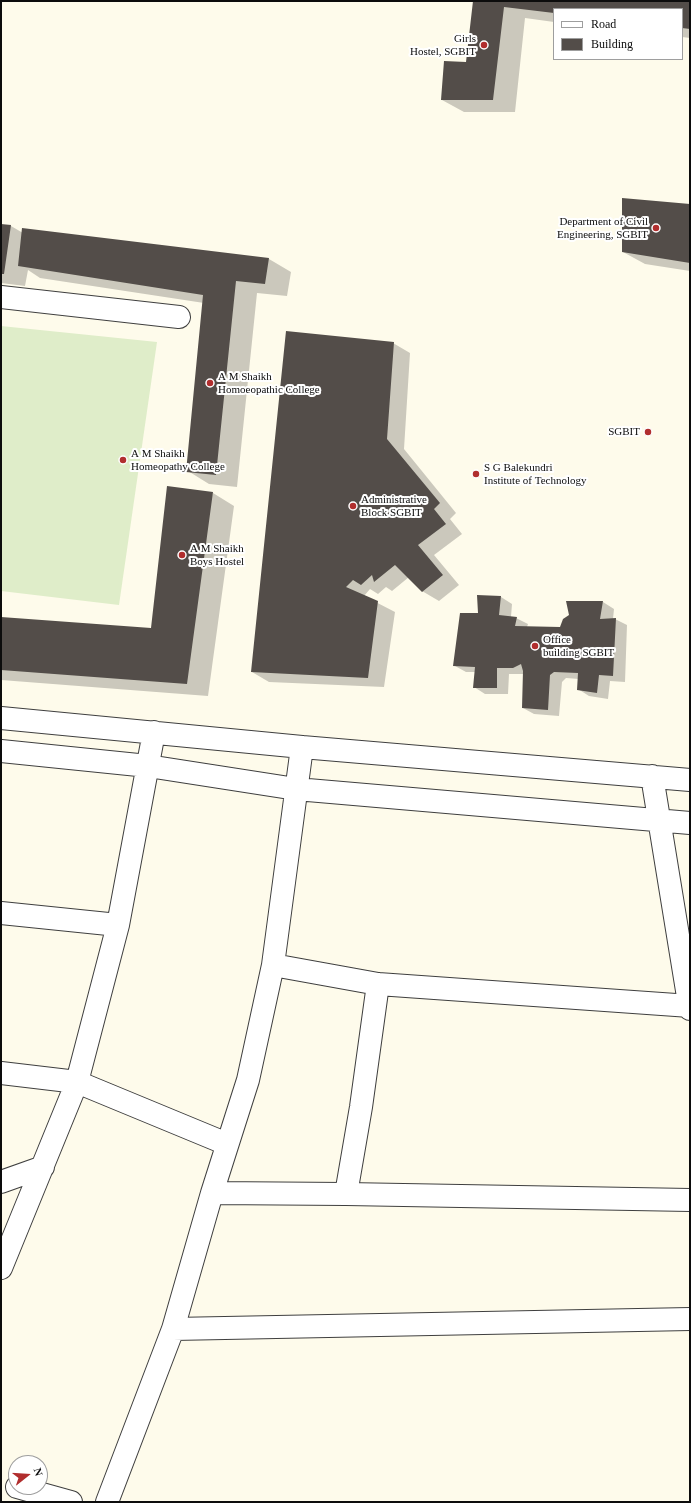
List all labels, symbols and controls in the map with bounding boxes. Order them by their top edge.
legend [553,8,683,60]
text: Road [591,17,616,31]
place label: Girls Hostel, SGBIT [410,32,476,58]
text: Building [591,37,633,51]
marker: Girls Hostel, SGBIT [479,40,489,50]
place label: Department of Civil Engineering, SGBIT [557,215,648,241]
marker: Department of Civil Engineering, SGBIT [651,223,661,233]
place label: A M Shaikh Homoeopathic College [218,370,320,396]
marker: A M Shaikh Homoeopathic College [205,378,215,388]
place label: SGBIT [608,425,640,439]
marker: SGBIT [643,427,653,437]
place label: A M Shaikh Homeopathy College [131,447,225,473]
marker: A M Shaikh Homeopathy College [118,455,128,465]
place label: S G Balekundri Institute of Technology [484,461,586,487]
marker: S G Balekundri Institute of Technology [471,469,481,479]
place label: Administrative Block SGBIT [361,493,427,519]
marker: Administrative Block SGBIT [348,501,358,511]
place label: A M Shaikh Boys Hostel [190,542,244,568]
marker: A M Shaikh Boys Hostel [177,550,187,560]
place label: Office building SGBIT [543,633,614,659]
marker: Office building SGBIT [530,641,540,651]
north arrow [8,1455,48,1495]
text: N [32,1466,45,1477]

